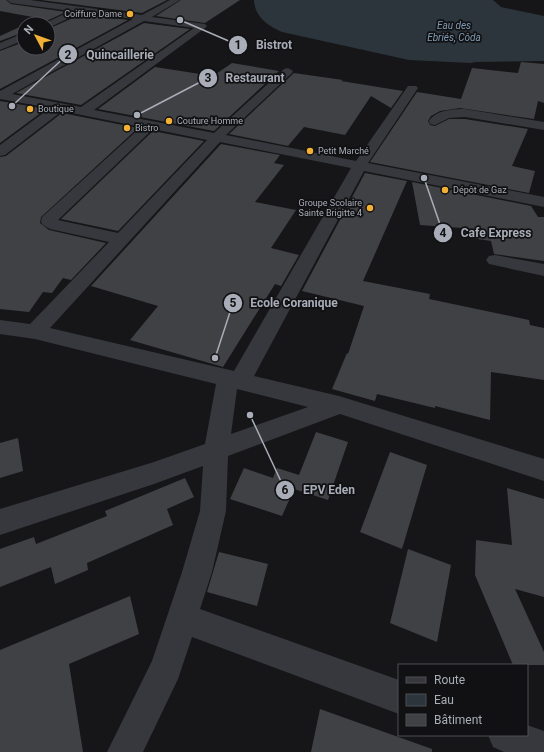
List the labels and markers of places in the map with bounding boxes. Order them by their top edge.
place label: Coiffure Dame [64,9,122,19]
marker: Coiffure Dame [125,9,135,19]
callout: Bistrot [228,33,300,57]
callout: Quincaillerie [58,42,162,66]
callout: Restaurant [198,66,293,90]
marker: Boutique [25,104,35,114]
place label: Boutique [38,104,74,114]
marker: Couture Homme [164,116,174,126]
place label: Couture Homme [177,116,243,126]
marker: Bistro [122,123,132,133]
place label: Bistro [135,123,158,133]
marker: Petit Marché [305,146,315,156]
place label: Petit Marché [318,146,369,156]
marker: Dépôt de Gaz [440,185,450,195]
place label: Dépôt de Gaz [453,185,507,195]
place label: Groupe Scolaire Sainte Brigitte 4 [299,198,362,218]
marker: Groupe Scolaire Sainte Brigitte 4 [365,203,375,213]
callout: Cafe Express [433,221,539,245]
callout: Ecole Coranique [223,291,346,315]
callout: EPV Eden [275,478,363,502]

